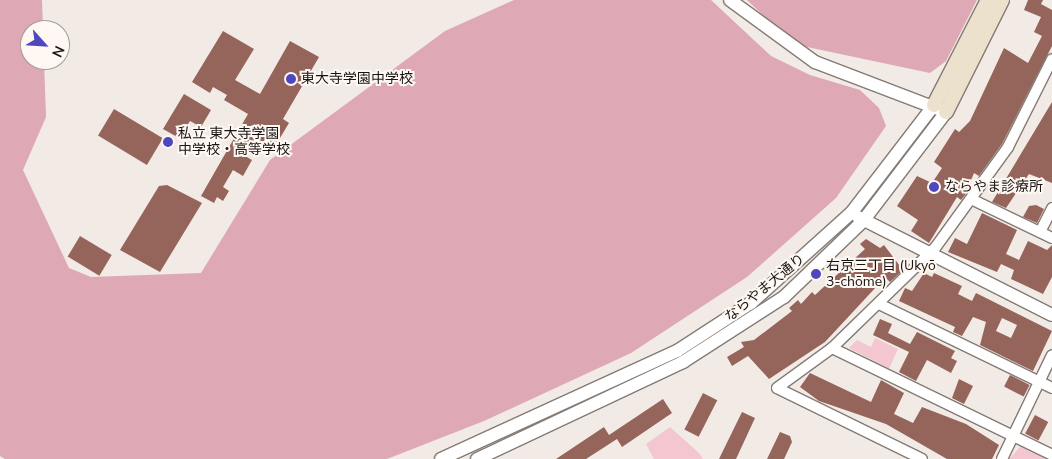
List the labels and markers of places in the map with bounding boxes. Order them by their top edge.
place label: 東大寺学園中学校 [301,71,413,87]
marker: 東大寺学園中学校 [285,73,297,85]
place label: 私立 東大寺学園 中学校・高等学校 [178,126,290,158]
marker: 私立 東大寺学園 中学校・高等学校 [162,136,174,148]
place label: ならやま診療所 [945,179,1043,195]
marker: ならやま診療所 [927,180,941,194]
place label: 右京三丁目 (Ukyō 3-chōme) [826,258,936,290]
marker: 右京三丁目 (Ukyō 3-chōme) [810,268,822,280]

